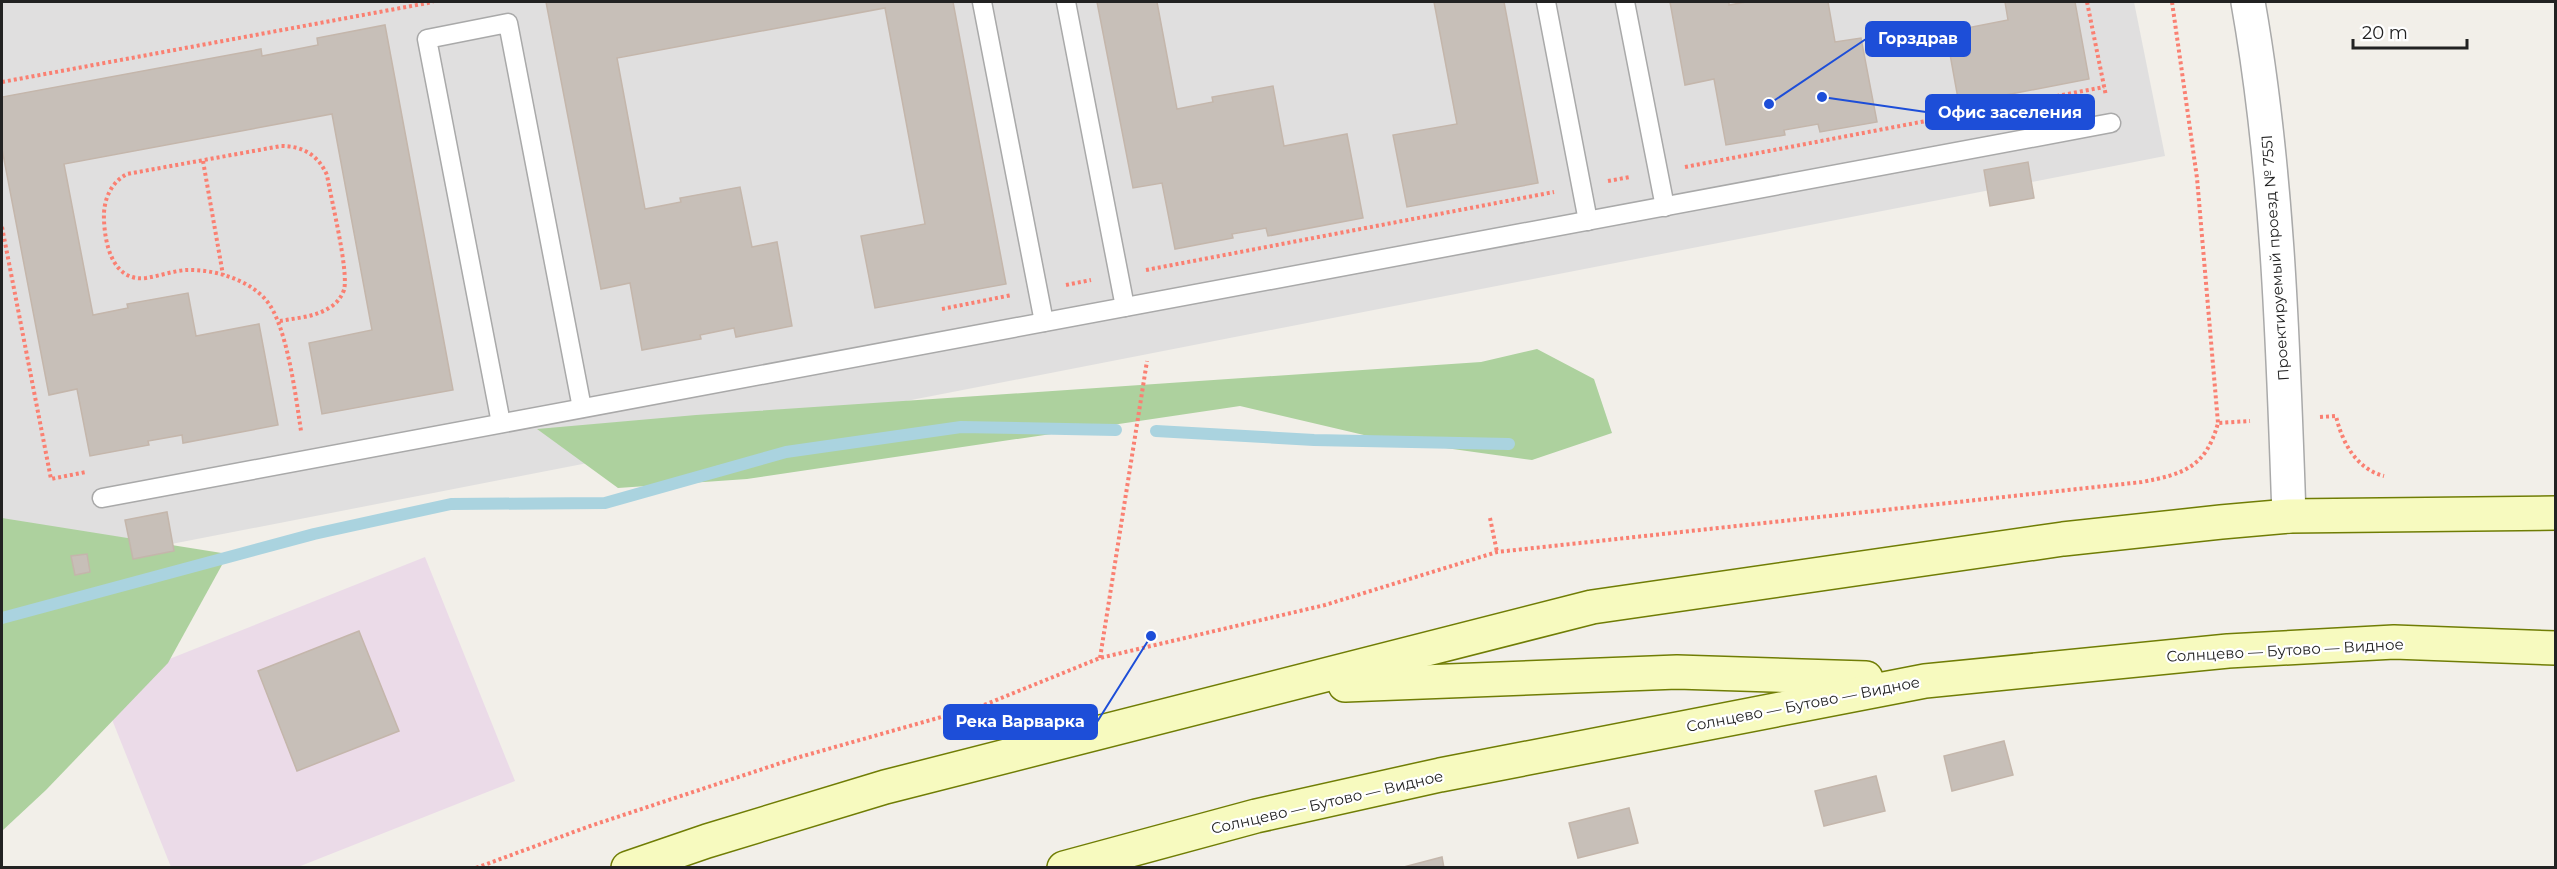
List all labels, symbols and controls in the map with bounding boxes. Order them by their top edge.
scale bar [2353,12,2467,50]
callout: Горздрав [1866,22,1970,56]
text: 20 m [2362,22,2408,44]
text: Горздрав [1878,29,1958,48]
callout: Офис заселения [1926,95,2094,129]
text: Офис заселения [1938,103,2082,122]
street label: Проектируемый проезд № 7551 [2257,134,2293,382]
street label: Солнцево — Бутово — Видное [2166,634,2404,666]
street label: Солнцево — Бутово — Видное [1685,672,1921,736]
callout: Река Варварка [944,705,1097,739]
text: Река Варварка [955,712,1085,731]
street label: Солнцево — Бутово — Видное [1209,766,1445,838]

